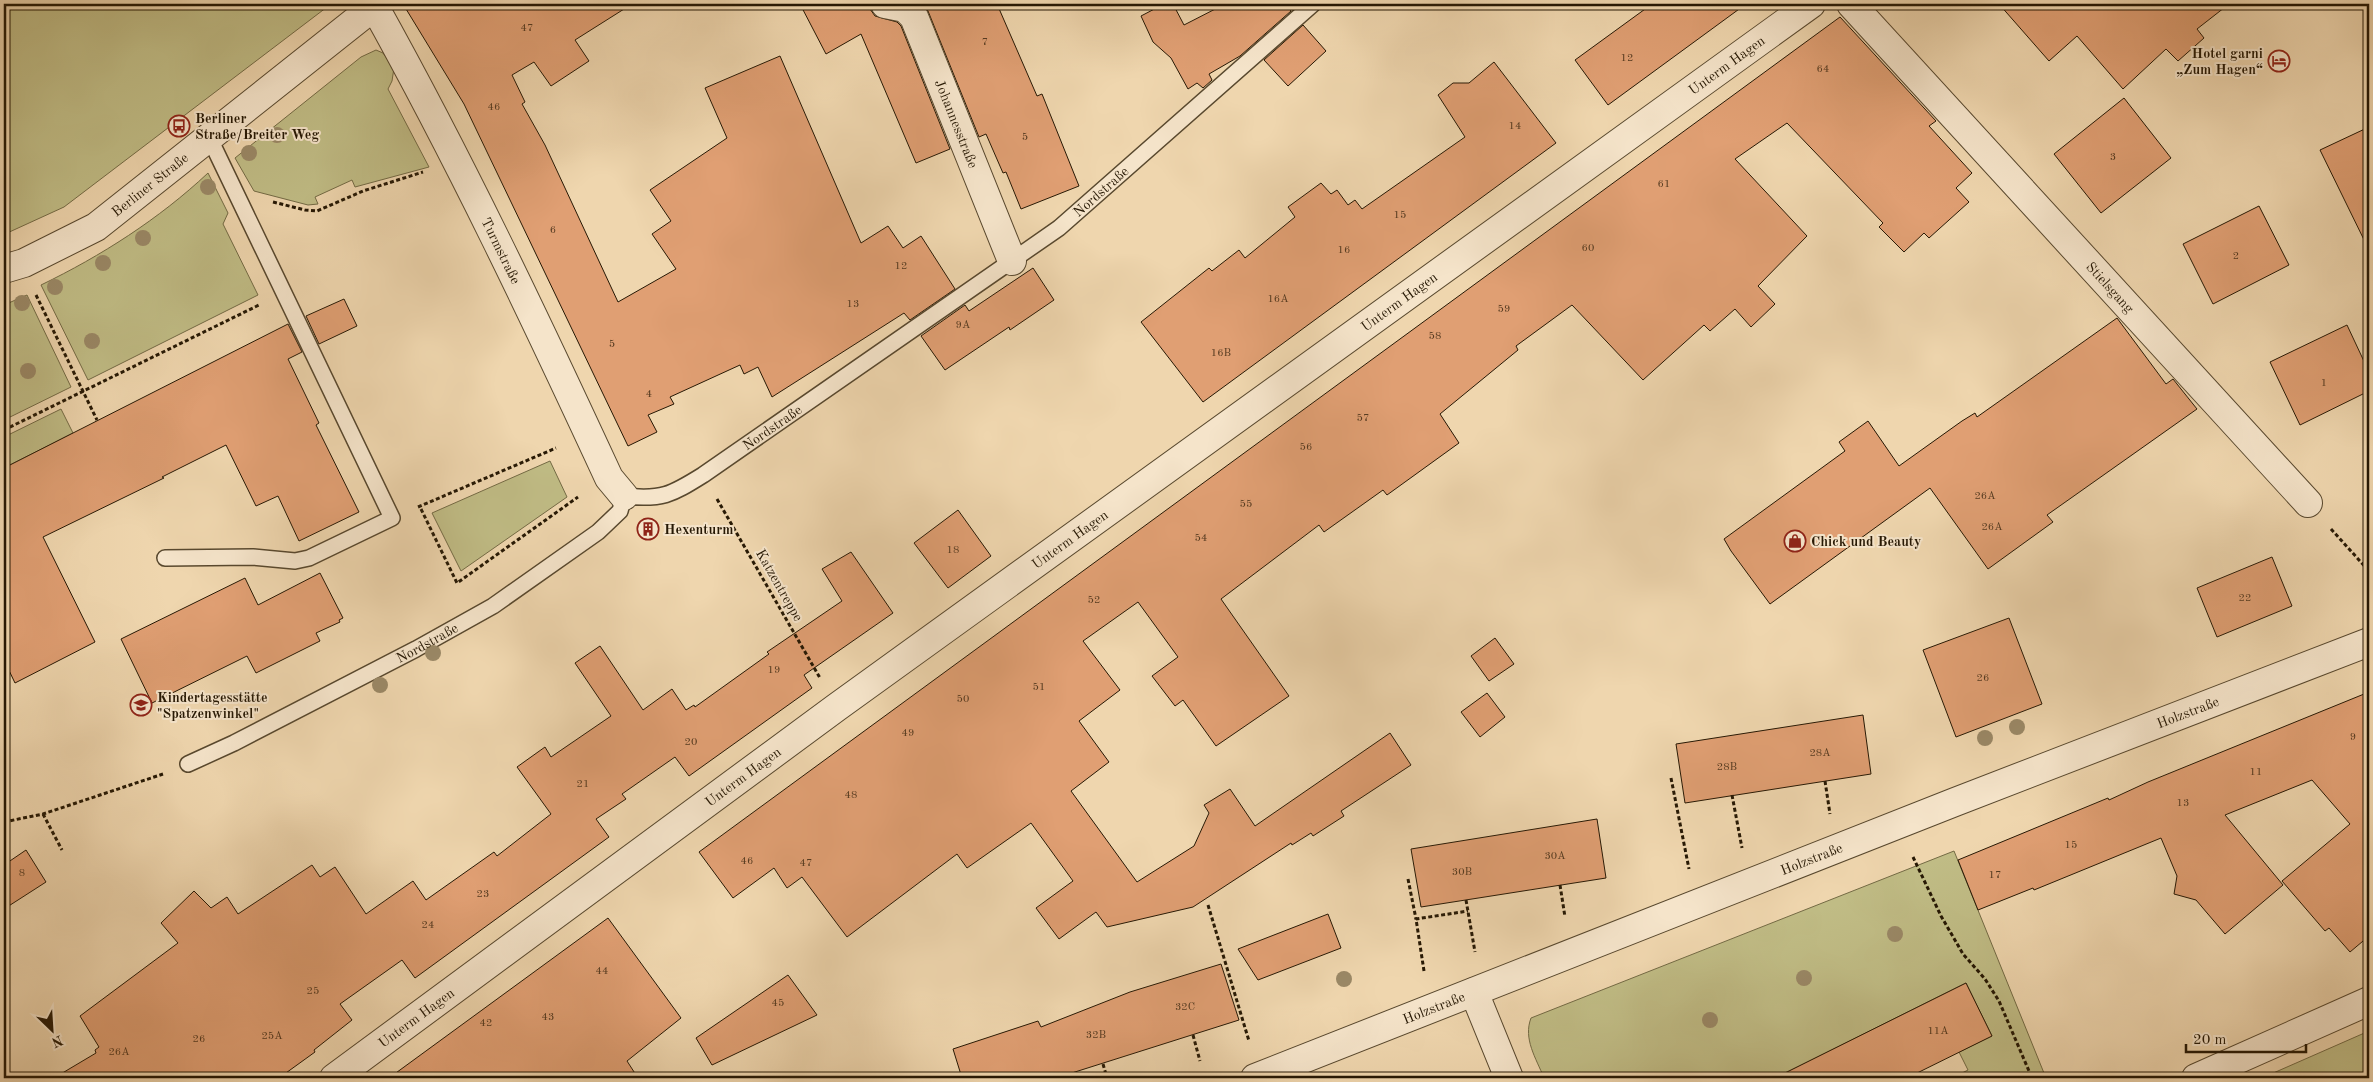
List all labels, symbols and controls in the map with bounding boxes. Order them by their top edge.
house number: 47 [521,23,533,34]
street label: Unterm Hagen [1686,33,1768,98]
house number: 7 [982,37,988,48]
place label: Hotel garni „Zum Hagen“ [2176,47,2263,77]
hotel icon: Hotel garni „Zum Hagen“ [2267,49,2291,73]
house number: 12 [1621,53,1633,64]
house number: 64 [1817,64,1829,75]
street label: Johannesstraße [932,78,980,170]
house number: 46 [488,102,500,113]
place label: Berliner Straße/Breiter Weg [195,112,319,143]
bus stop icon: Berliner Straße/Breiter Weg [167,114,191,138]
house number: 14 [1509,121,1521,132]
house number: 5 [1022,132,1028,143]
street label: Berliner Straße [110,151,191,220]
house number: 3 [2110,152,2116,163]
street label: Nordstraße [1071,164,1132,220]
house number: 61 [1658,179,1670,190]
house number: 15 [1394,210,1406,221]
street label: Turmstraße [478,216,522,286]
house number: 6 [550,225,556,236]
house number: 60 [1582,243,1594,254]
house number: 16 [1338,245,1350,256]
house number: 2 [2233,251,2239,262]
street label: Stielsgang [2083,260,2136,316]
house number: 12 [895,261,907,272]
street label: Unterm Hagen [1359,270,1441,334]
house number: 16A [1267,294,1289,305]
house number: 13 [847,299,859,310]
house number: 59 [1498,304,1510,315]
house number: 9A [956,320,971,331]
house number: 58 [1429,331,1441,342]
house number: 5 [609,339,615,350]
house number: 16B [1211,348,1231,359]
house number: 1 [2321,378,2327,389]
house number: 4 [646,389,652,400]
street label: Nordstraße [740,403,804,453]
house number: 57 [1357,413,1369,424]
house number: 56 [1300,442,1312,453]
house number: 26A [1974,491,1996,502]
house number: 55 [1240,499,1252,510]
street label: Unterm Hagen [1030,508,1111,572]
building icon: Hexenturm [636,517,660,541]
house number: 26A [1981,522,2003,533]
place label: Hexenturm [664,523,733,537]
shop icon: Chick und Beauty [1783,529,1807,553]
house number: 54 [1195,533,1207,544]
place label: Chick und Beauty [1811,535,1921,549]
house number: 18 [947,545,959,556]
street label: Katzentreppe [753,547,805,624]
house number: 22 [2239,593,2251,604]
house number: 52 [1088,595,1100,606]
street label: Nordstraße [394,621,461,666]
house number: 19 [768,665,780,676]
house number: 26 [1977,673,1989,684]
house number: 51 [1033,682,1045,693]
place label: Kindertagesstätte "Spatzenwinkel" [157,691,268,721]
school or university icon: Kindertagesstätte "Spatzenwinkel" [129,693,153,717]
house number: 50 [957,694,969,705]
street label: Holzstraße [2155,695,2221,731]
house number: 49 [902,728,914,739]
house number: 9 [2350,732,2356,743]
house number: 20 [685,737,697,748]
street label: Unterm Hagen [703,745,784,810]
house number: 28A [1809,748,1831,759]
house number: 28B [1717,762,1737,773]
house number: 11 [2250,767,2262,778]
house number: 21 [577,779,589,790]
house number: 48 [845,790,857,801]
house number: 13 [2177,798,2189,809]
house number: 15 [2065,840,2077,851]
street label: Holzstraße [1779,841,1845,878]
house number: 30A [1544,851,1566,862]
house number: 46 [741,856,753,867]
house number: 47 [800,858,812,869]
house number: 30B [1452,867,1472,878]
house number: 8 [19,868,25,879]
house number: 17 [1989,870,2001,881]
house number: 23 [477,889,489,900]
house number: 24 [422,920,434,931]
house number: 44 [596,966,608,977]
house number: 25 [307,986,319,997]
street label: Unterm Hagen [376,986,457,1051]
street label: Holzstraße [1401,990,1467,1027]
house number: 45 [772,998,784,1009]
house number: 32C [1175,1002,1195,1013]
north arrow [28,1004,78,1054]
house number: 43 [542,1012,554,1023]
house number: 42 [480,1018,492,1029]
scale bar [2186,1022,2306,1054]
house number: 11A [1927,1026,1949,1037]
house number: 32B [1086,1030,1106,1041]
house number: 25A [261,1031,283,1042]
text: N [49,1032,65,1050]
text: 20 m [2193,1033,2227,1048]
house number: 26 [193,1034,205,1045]
house number: 26A [108,1047,130,1058]

